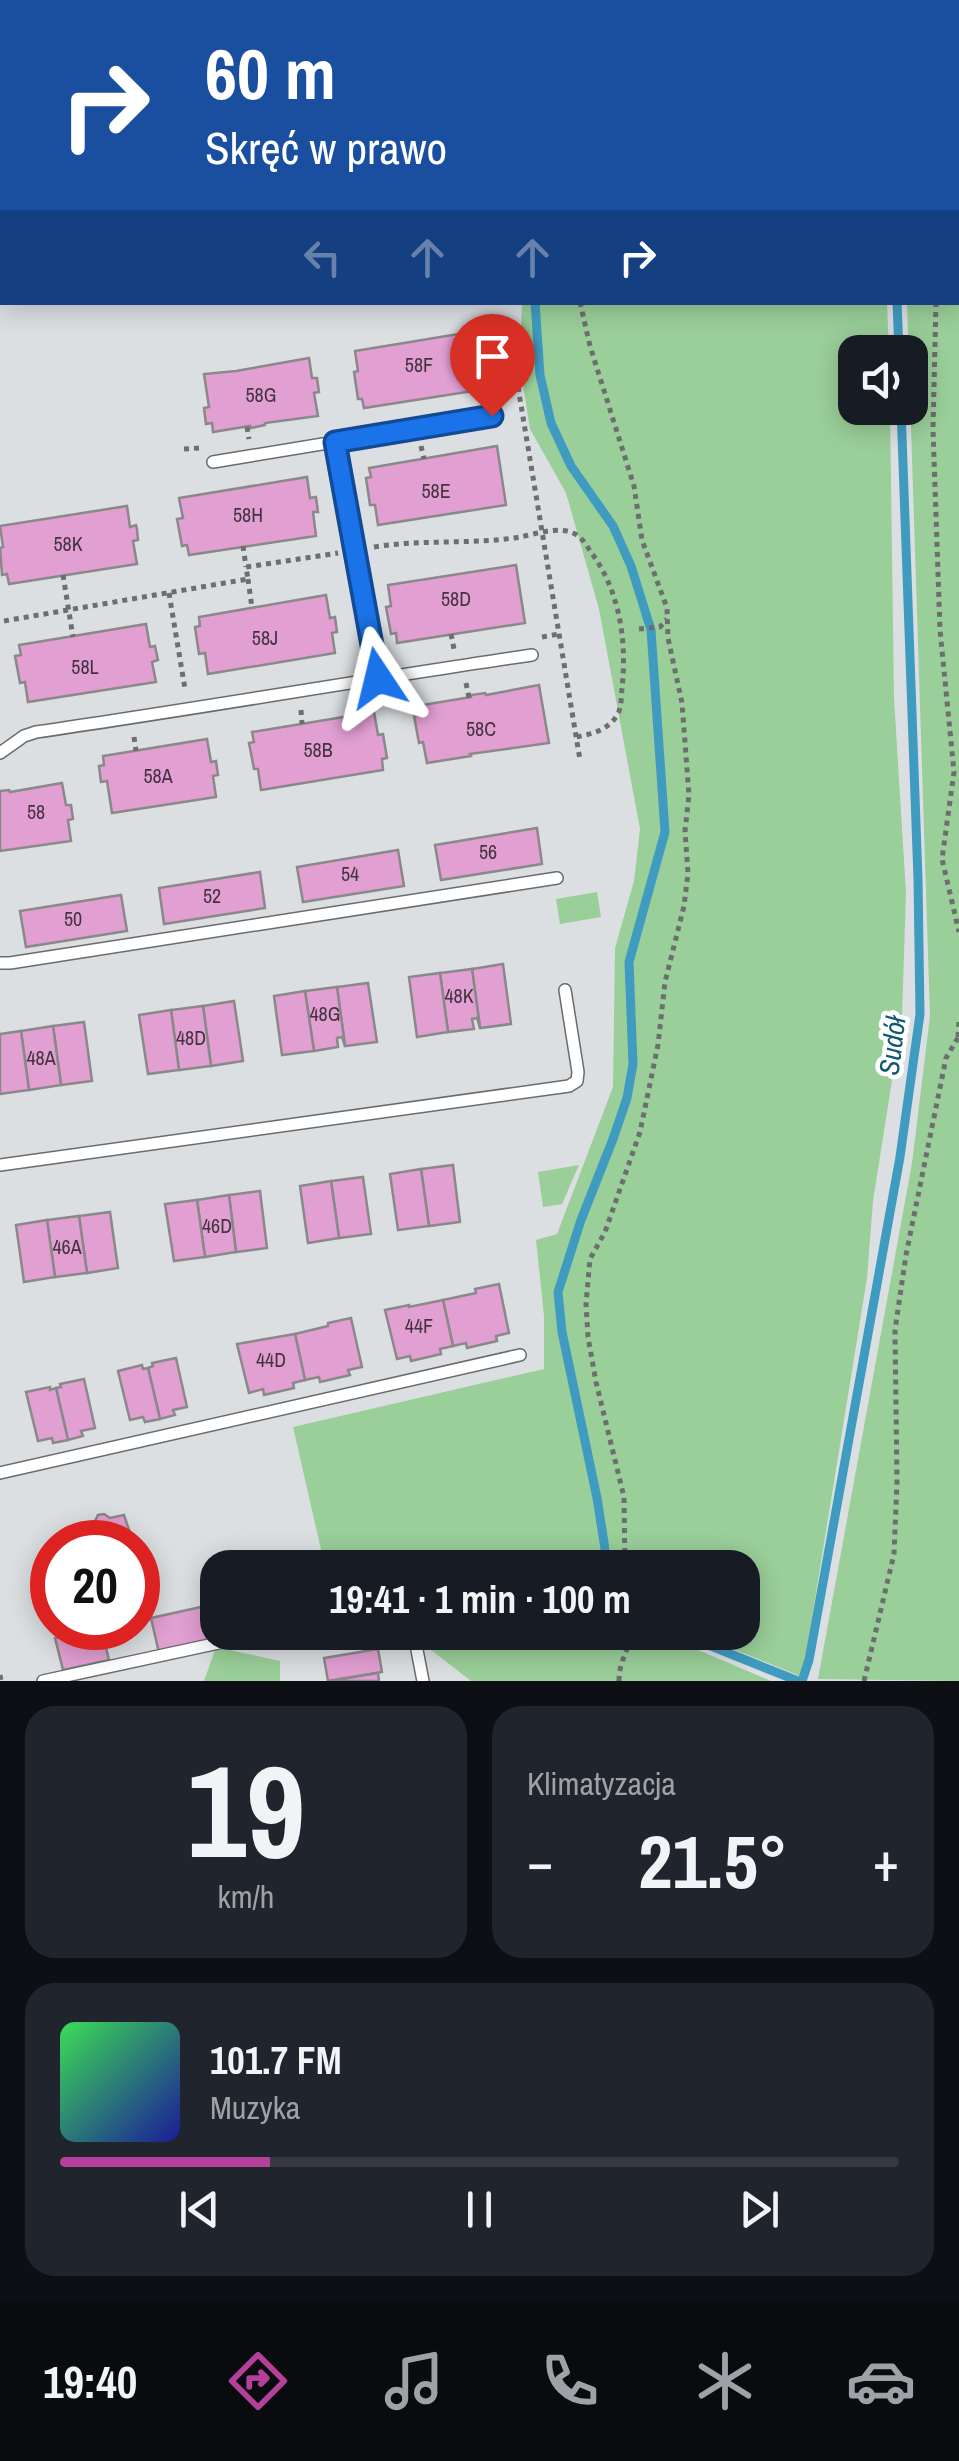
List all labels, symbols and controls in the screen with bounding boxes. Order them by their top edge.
text: 60 m [205,27,336,121]
icon: right [40,40,170,170]
text: Skręć w prawo [205,117,447,178]
icon: left [295,230,350,285]
icon: ahead [400,230,455,285]
icon: ahead [505,230,560,285]
icon: right [610,230,665,285]
pin [450,314,535,417]
icon: arrive [465,329,520,384]
map controls [838,335,928,425]
button: sound [838,335,928,425]
house number: 58F [405,351,433,378]
house number: 58G [246,381,277,408]
house number: 58E [421,477,451,504]
house number: 58H [233,501,263,528]
house number: 58K [53,530,83,557]
house number: 58D [441,585,471,612]
house number: 58J [252,624,278,651]
position arrow [326,626,430,730]
house number: 58L [71,653,99,680]
house number: 58C [466,715,496,742]
house number: 58B [303,736,333,763]
house number: 58A [143,762,173,789]
house number: 58 [27,798,45,825]
house number: 56 [479,838,497,865]
house number: 54 [341,860,359,887]
house number: 52 [203,882,221,909]
house number: 50 [64,905,82,932]
house number: 48K [444,982,474,1009]
house number: 48G [310,1000,341,1027]
water label: Sudół [870,1012,915,1077]
house number: 48D [176,1024,206,1051]
house number: 48A [26,1044,56,1071]
house number: 46D [202,1212,232,1239]
house number: 46A [52,1233,82,1260]
house number: 44F [405,1312,433,1339]
house number: 44D [256,1346,286,1373]
speed limit sign: 20 [30,1520,160,1650]
text: 19:41 · 1 min · 100 m [329,1574,631,1625]
text: 19 [187,1722,305,1898]
text: Klimatyzacja [527,1762,676,1805]
text: 21.5° [638,1810,788,1911]
text: − [527,1824,553,1898]
text: + [873,1824,899,1898]
text: km/h [218,1875,274,1918]
text: 101.7 FM [210,2035,342,2086]
text: Muzyka [210,2086,300,2129]
icon: previous [172,2182,227,2237]
icon: pause [452,2182,507,2237]
icon: next [732,2182,787,2237]
icon: directions [223,2346,293,2416]
icon: music [379,2346,449,2416]
icon: phone [535,2346,605,2416]
icon: climate [690,2346,760,2416]
icon: car [846,2346,916,2416]
text: 19:40 [43,2351,137,2412]

